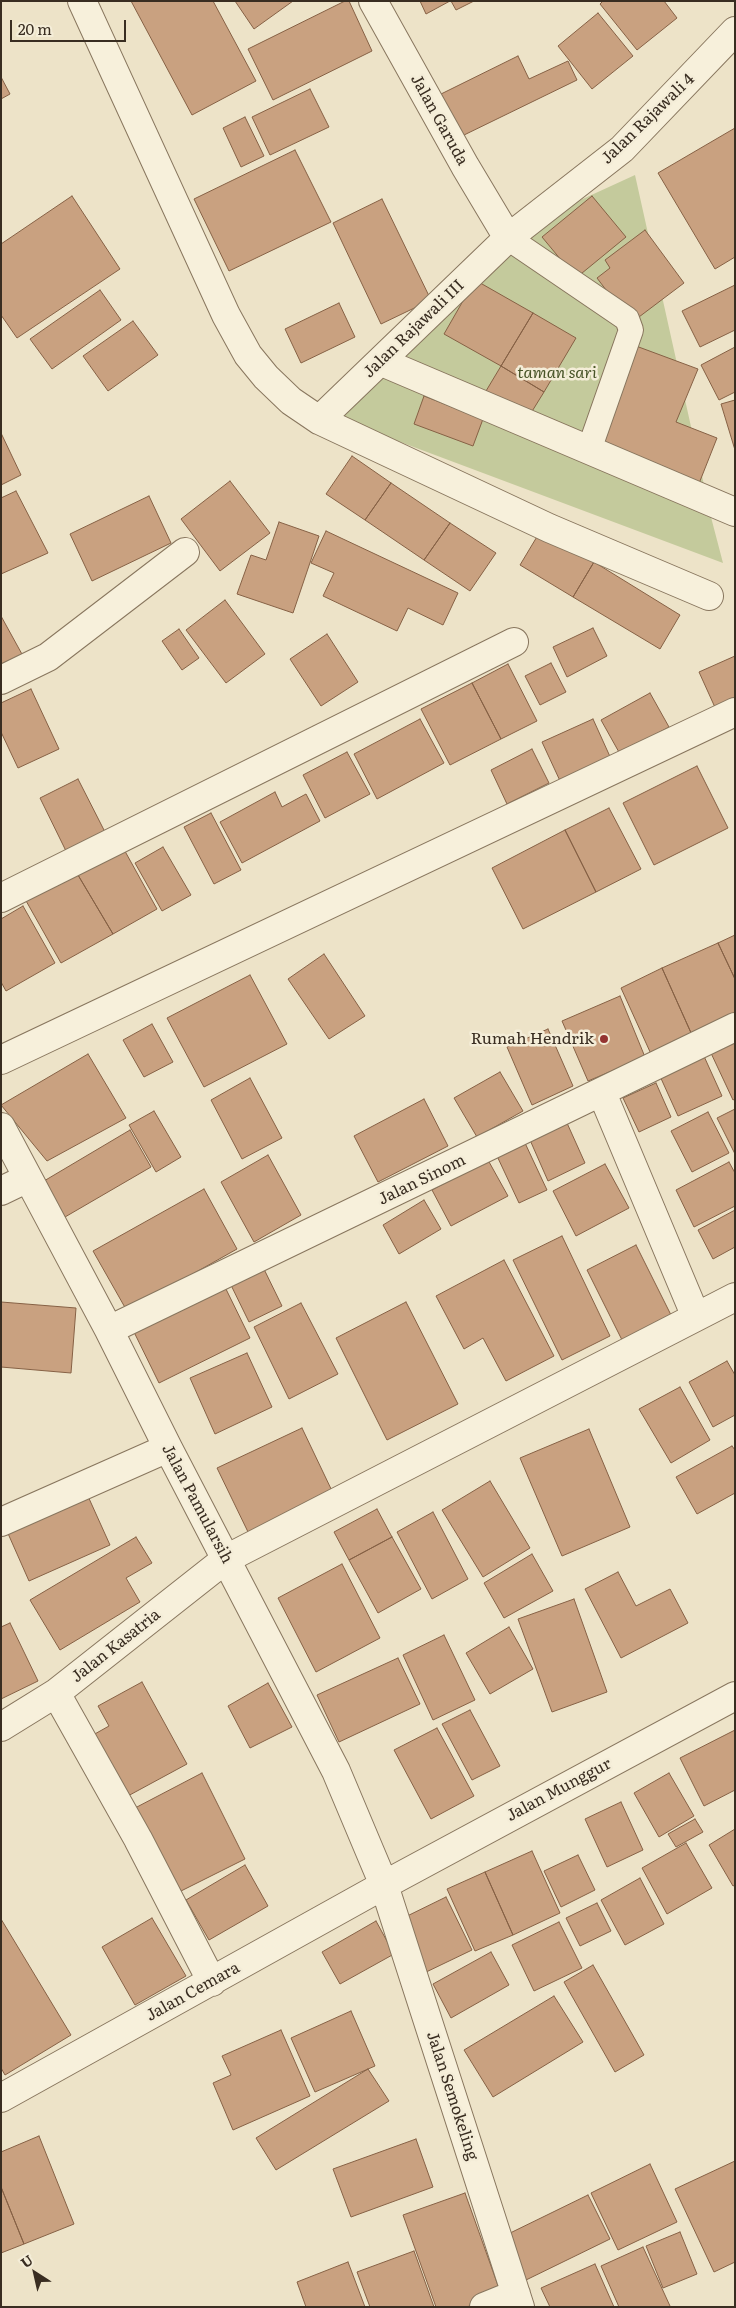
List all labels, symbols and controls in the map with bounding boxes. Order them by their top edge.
scale bar [12,10,129,42]
text: 20 m [18,17,52,40]
street label: Jalan Rajawali 4 [597,70,699,168]
street label: Jalan Garuda [406,71,472,169]
street label: Jalan Rajawali III [360,276,468,382]
park label: taman sari [517,363,597,383]
place label: Rumah Hendrik [471,1029,594,1049]
marker: Rumah Hendrik [598,1033,610,1045]
street label: Jalan Sinom [375,1151,469,1209]
street label: Jalan Pamularsih [157,1441,237,1567]
street label: Jalan Kasatria [68,1605,164,1687]
street label: Jalan Munggur [503,1754,615,1826]
street label: Jalan Cemara [143,1958,243,2026]
street label: Jalan Semokeling [422,2029,482,2163]
north arrow [10,2248,60,2298]
text: U [16,2249,37,2272]

